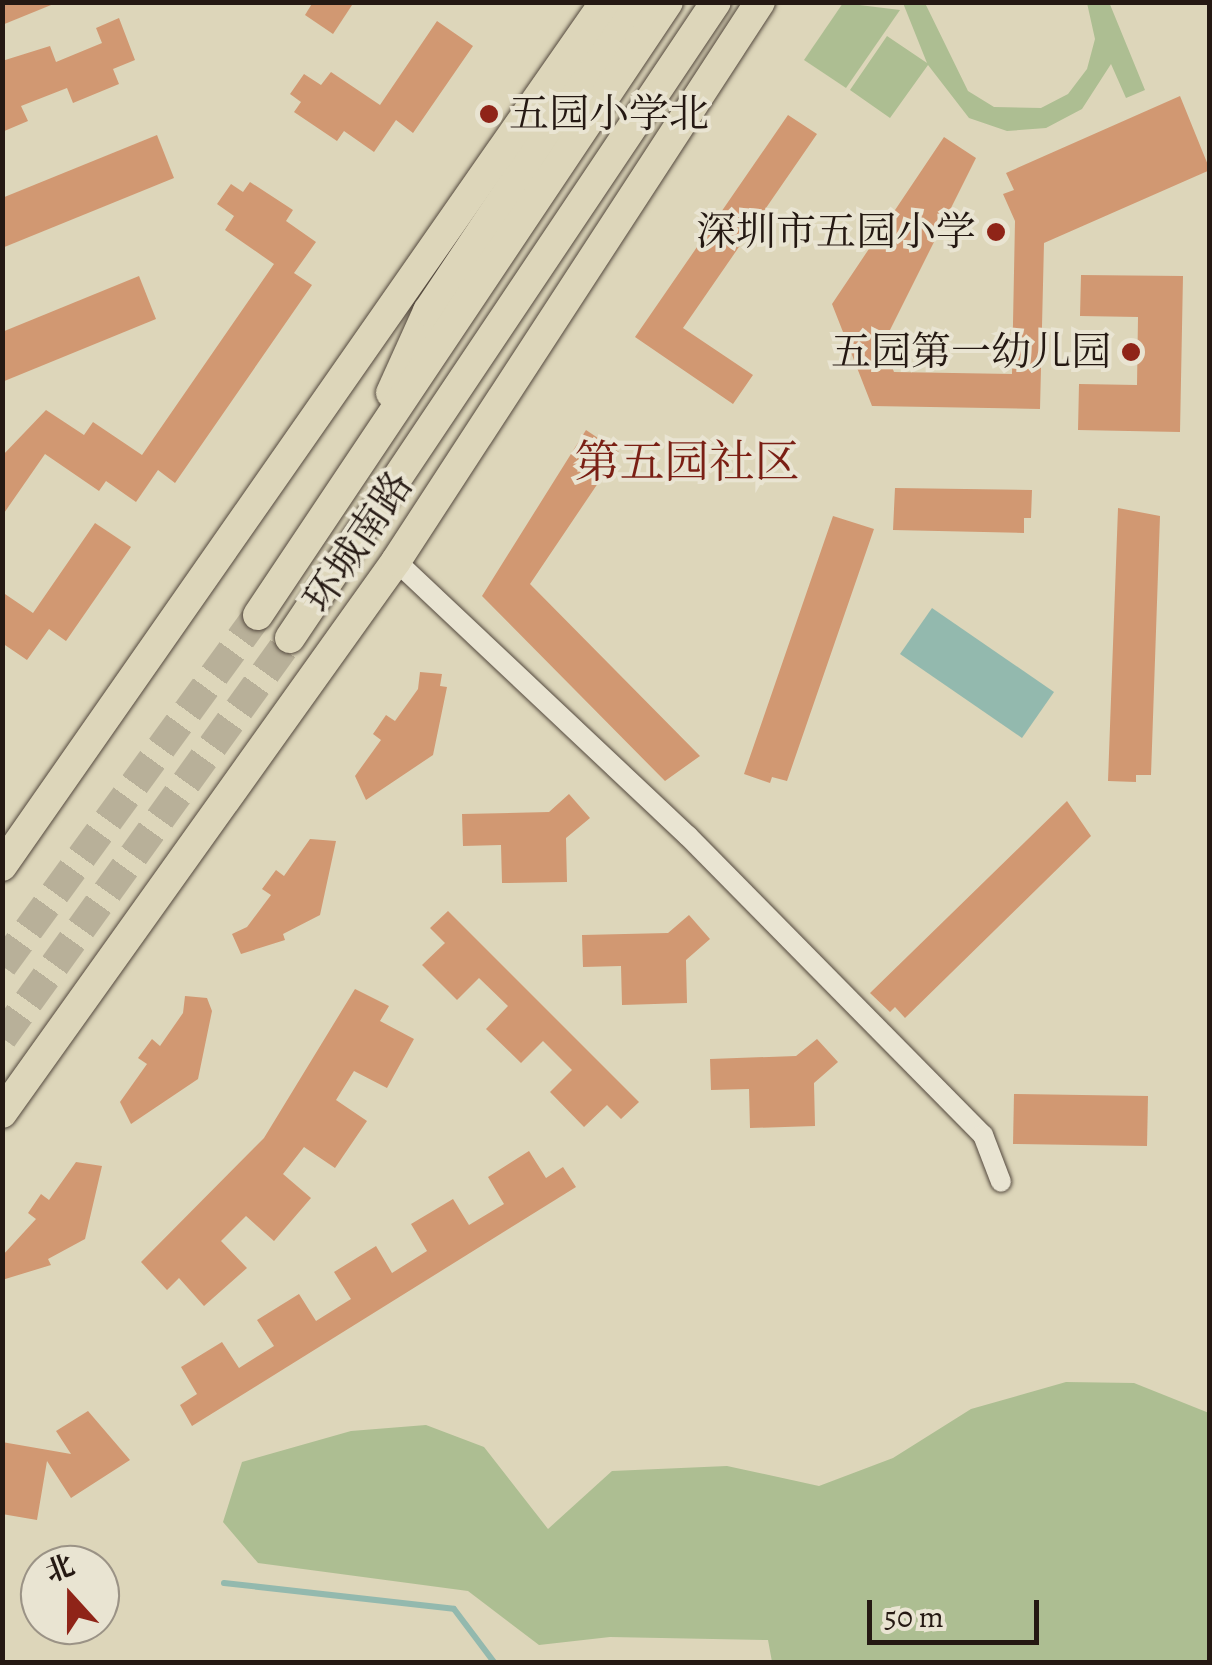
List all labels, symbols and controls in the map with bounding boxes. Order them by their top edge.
place label: 五园小学北 [509,90,709,138]
marker: 五园小学北 [478,103,500,125]
place label: 深圳市五园小学 [696,208,976,256]
marker: 深圳市五园小学 [985,221,1007,243]
place label: 五园第一幼儿园 [831,328,1111,376]
marker: 五园第一幼儿园 [1120,341,1142,363]
district label: 第五园社区 [575,436,799,490]
street label: 环城南路 [293,462,423,622]
north arrow [20,1545,120,1645]
text: 北 [40,1546,80,1592]
scale bar [872,1580,1044,1642]
text: 50 m [884,1597,944,1637]

